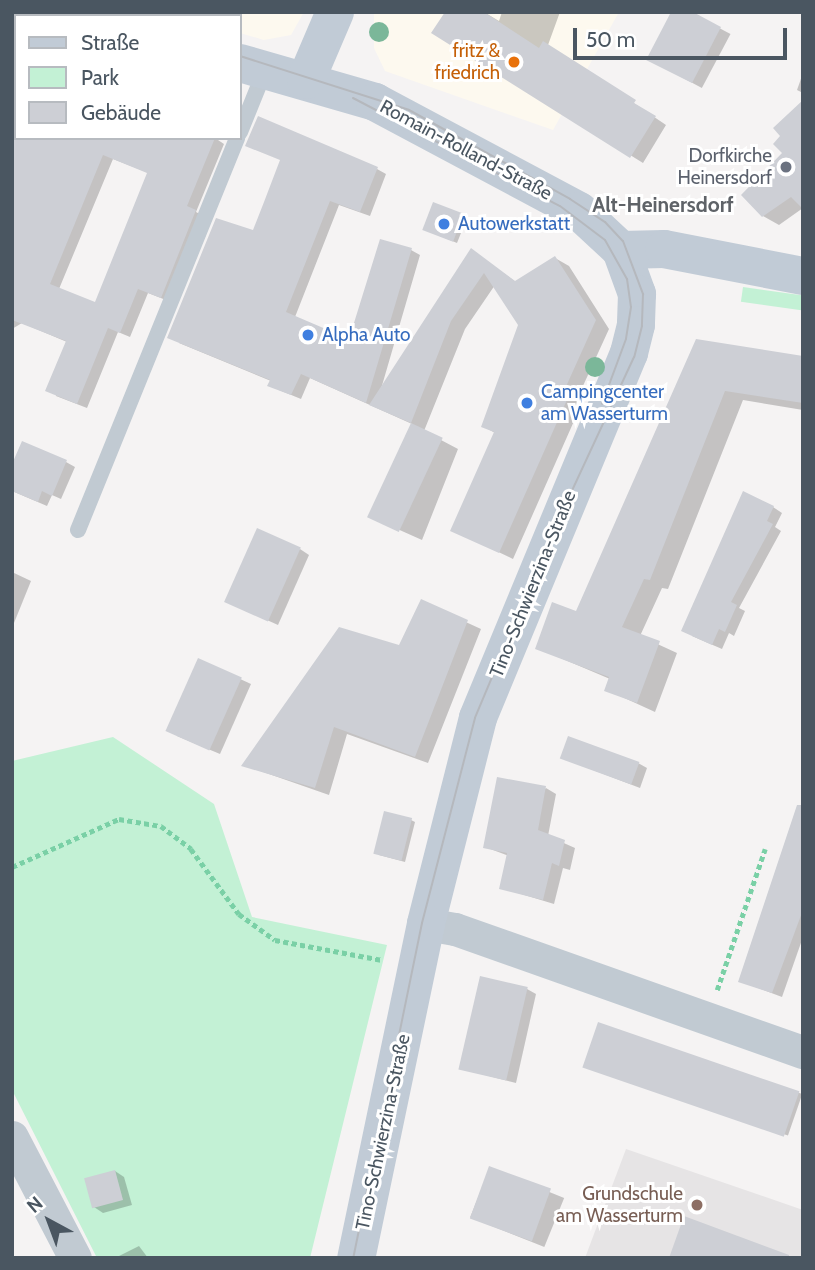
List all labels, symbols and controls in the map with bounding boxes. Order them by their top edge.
legend [14,14,242,140]
scale bar [577,14,790,58]
text: 50 m [586,27,635,52]
text: Straße [81,30,139,55]
place label: fritz & friedrich [434,40,500,84]
marker: fritz & friedrich [506,54,522,70]
text: Park [81,65,119,90]
street label: Romain-Rolland-Straße [376,95,556,205]
text: Gebäude [81,100,161,125]
place label: Dorfkirche Heinersdorf [678,145,772,189]
marker: Dorfkirche Heinersdorf [778,159,794,175]
district label: Alt-Heinersdorf [592,192,734,218]
place label: Autowerkstatt [458,213,570,235]
marker: Autowerkstatt [436,216,452,232]
place label: Alpha Auto [322,324,411,346]
marker: Alpha Auto [300,327,316,343]
place label: Campingcenter am Wasserturm [541,381,668,425]
marker: Campingcenter am Wasserturm [519,395,535,411]
street label: Tino-Schwierzina-Straße [485,487,581,681]
street label: Tino-Schwierzina-Straße [351,1032,415,1232]
place label: Grundschule am Wasserturm [556,1183,683,1227]
north arrow [14,1186,84,1256]
text: N [22,1192,48,1218]
marker: Grundschule am Wasserturm [689,1197,705,1213]

